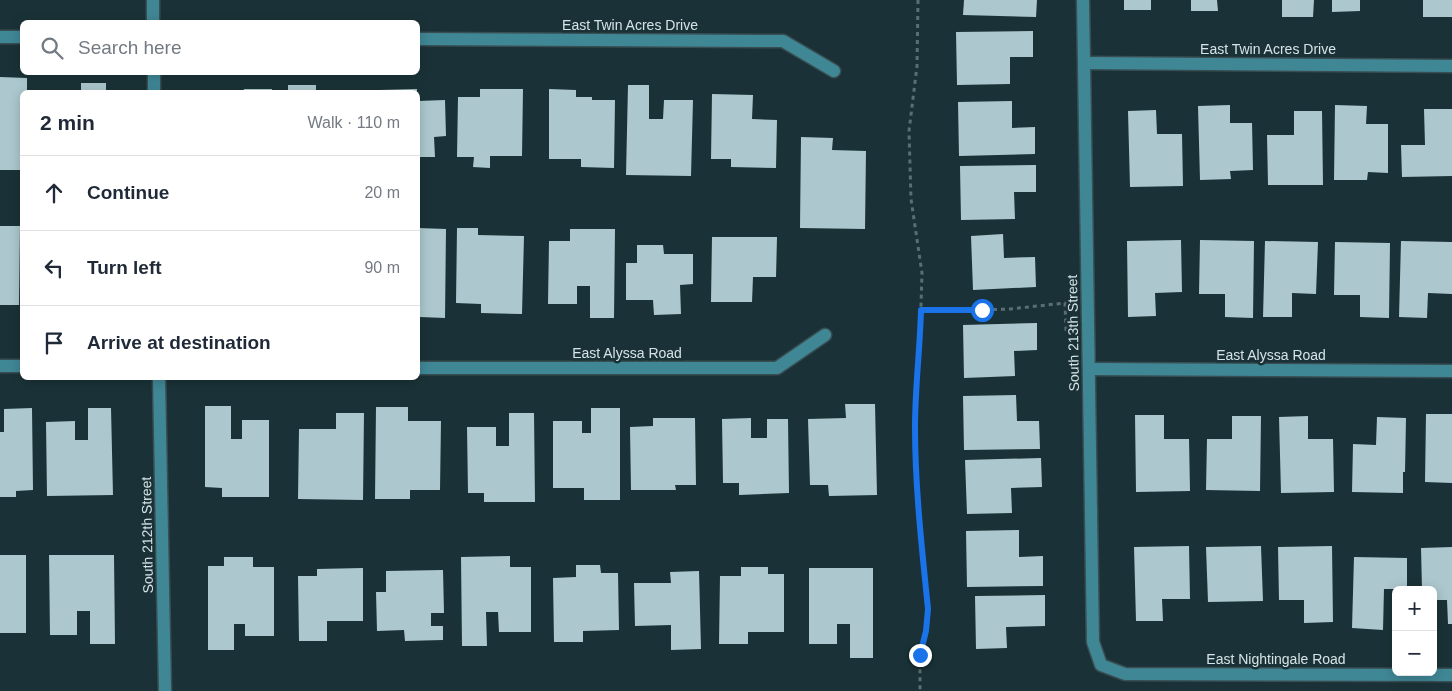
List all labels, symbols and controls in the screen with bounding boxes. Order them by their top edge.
street label: East Twin Acres Drive [562,17,698,33]
search box [20,20,420,75]
icon: search [38,34,66,62]
text: Search here [78,37,182,58]
street label: East Twin Acres Drive [1200,41,1336,57]
text: 2 min [40,111,95,134]
text: Walk · 110 m [308,114,400,131]
icon: ahead [40,179,68,207]
text: Continue [87,182,169,203]
text: 20 m [364,184,400,201]
icon: left [40,254,68,282]
text: Turn left [87,257,162,278]
text: 90 m [364,259,400,276]
street label: South 213th Street [1064,274,1082,392]
route start [971,299,994,322]
icon: arrive [40,329,68,357]
text: Arrive at destination [87,332,271,353]
street label: East Alyssa Road [572,345,682,361]
street label: East Alyssa Road [1216,347,1326,363]
street label: South 212th Street [138,476,156,594]
map controls [1392,586,1437,676]
button: + [1392,586,1437,631]
button: − [1392,631,1437,676]
route end [909,644,932,667]
street label: East Nightingale Road [1206,651,1346,667]

